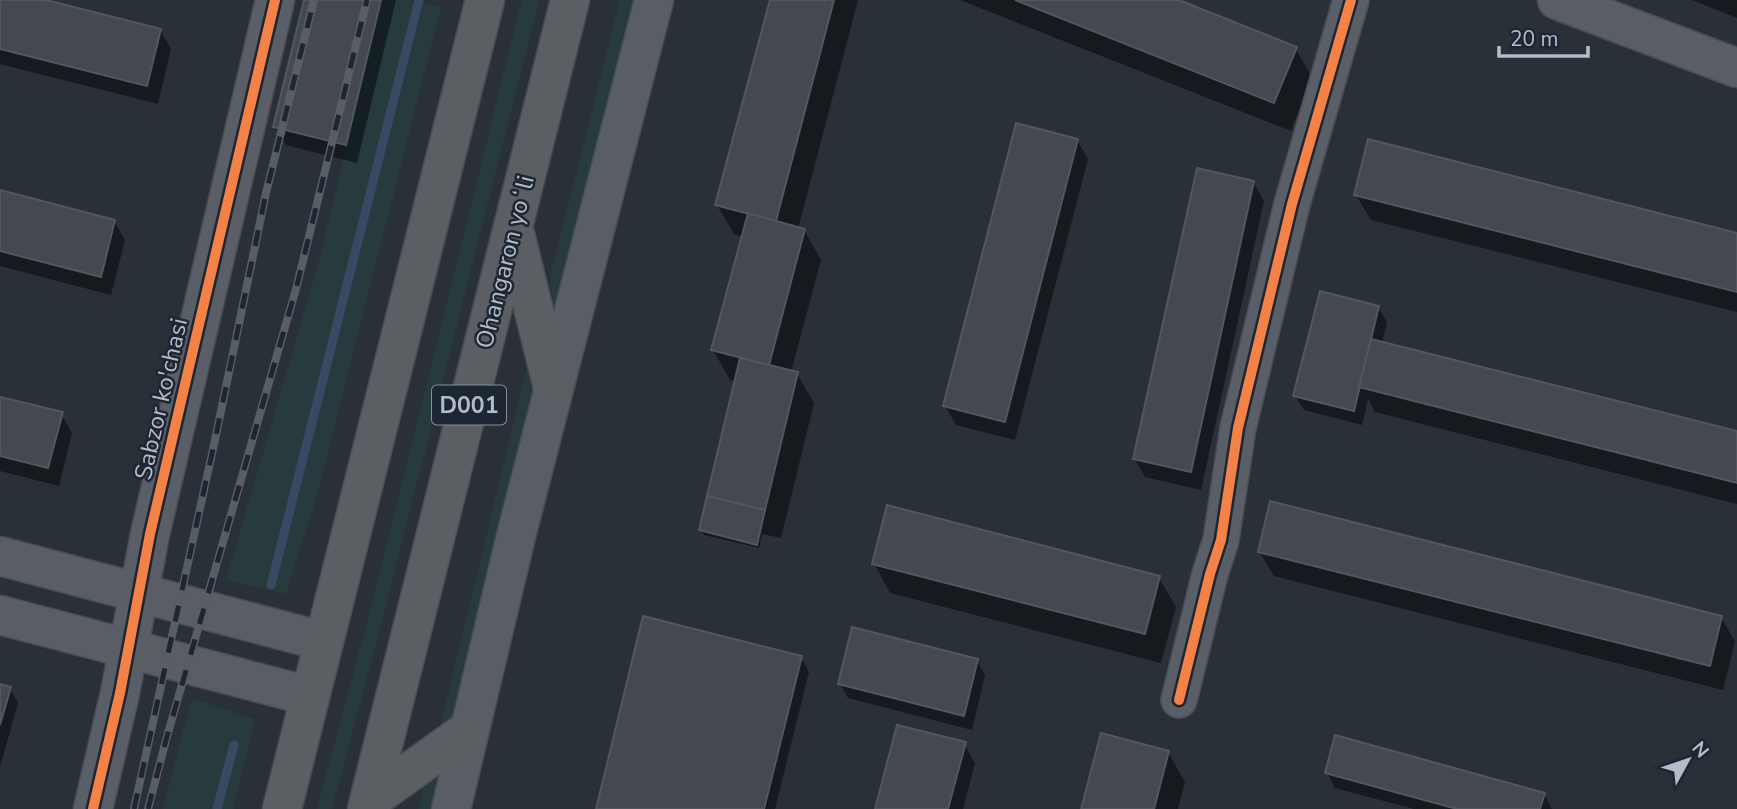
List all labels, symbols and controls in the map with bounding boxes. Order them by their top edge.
scale bar [1499,14,1588,58]
text: 20 m [1510,25,1559,53]
street label: Ohangaron yoʻli [468,172,542,352]
street label: Sabzor ko'chasi [127,315,195,483]
road number: D001 [432,386,506,424]
north arrow [1653,725,1723,795]
text: N [1686,736,1715,764]

